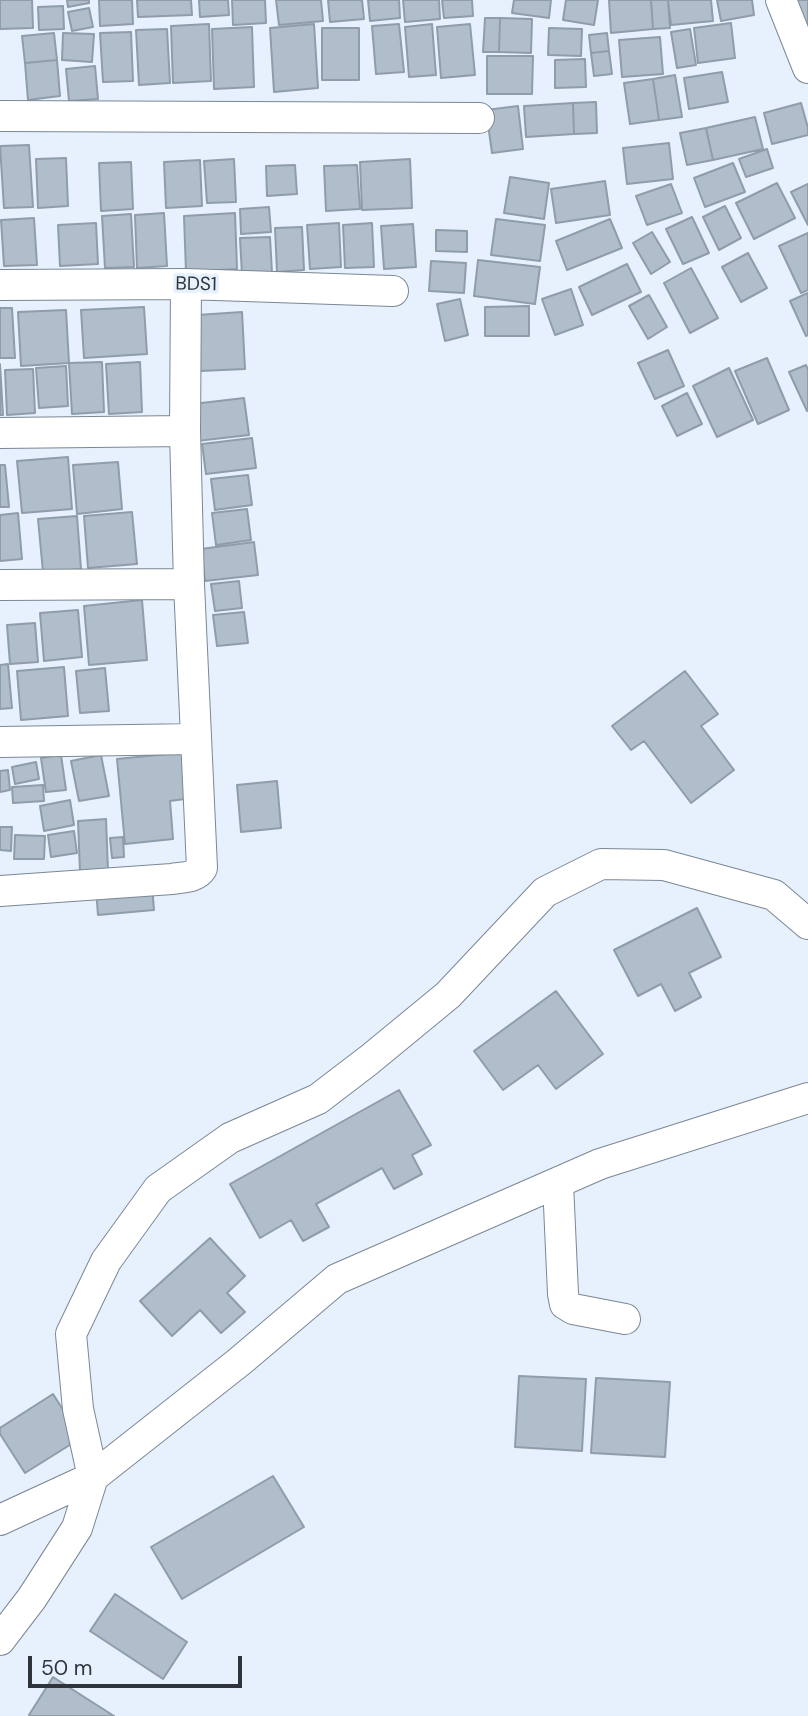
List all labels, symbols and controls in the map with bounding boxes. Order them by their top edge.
street label: BDS1 [175,273,217,297]
scale bar [32,1642,245,1686]
text: 50 m [41,1654,92,1682]

